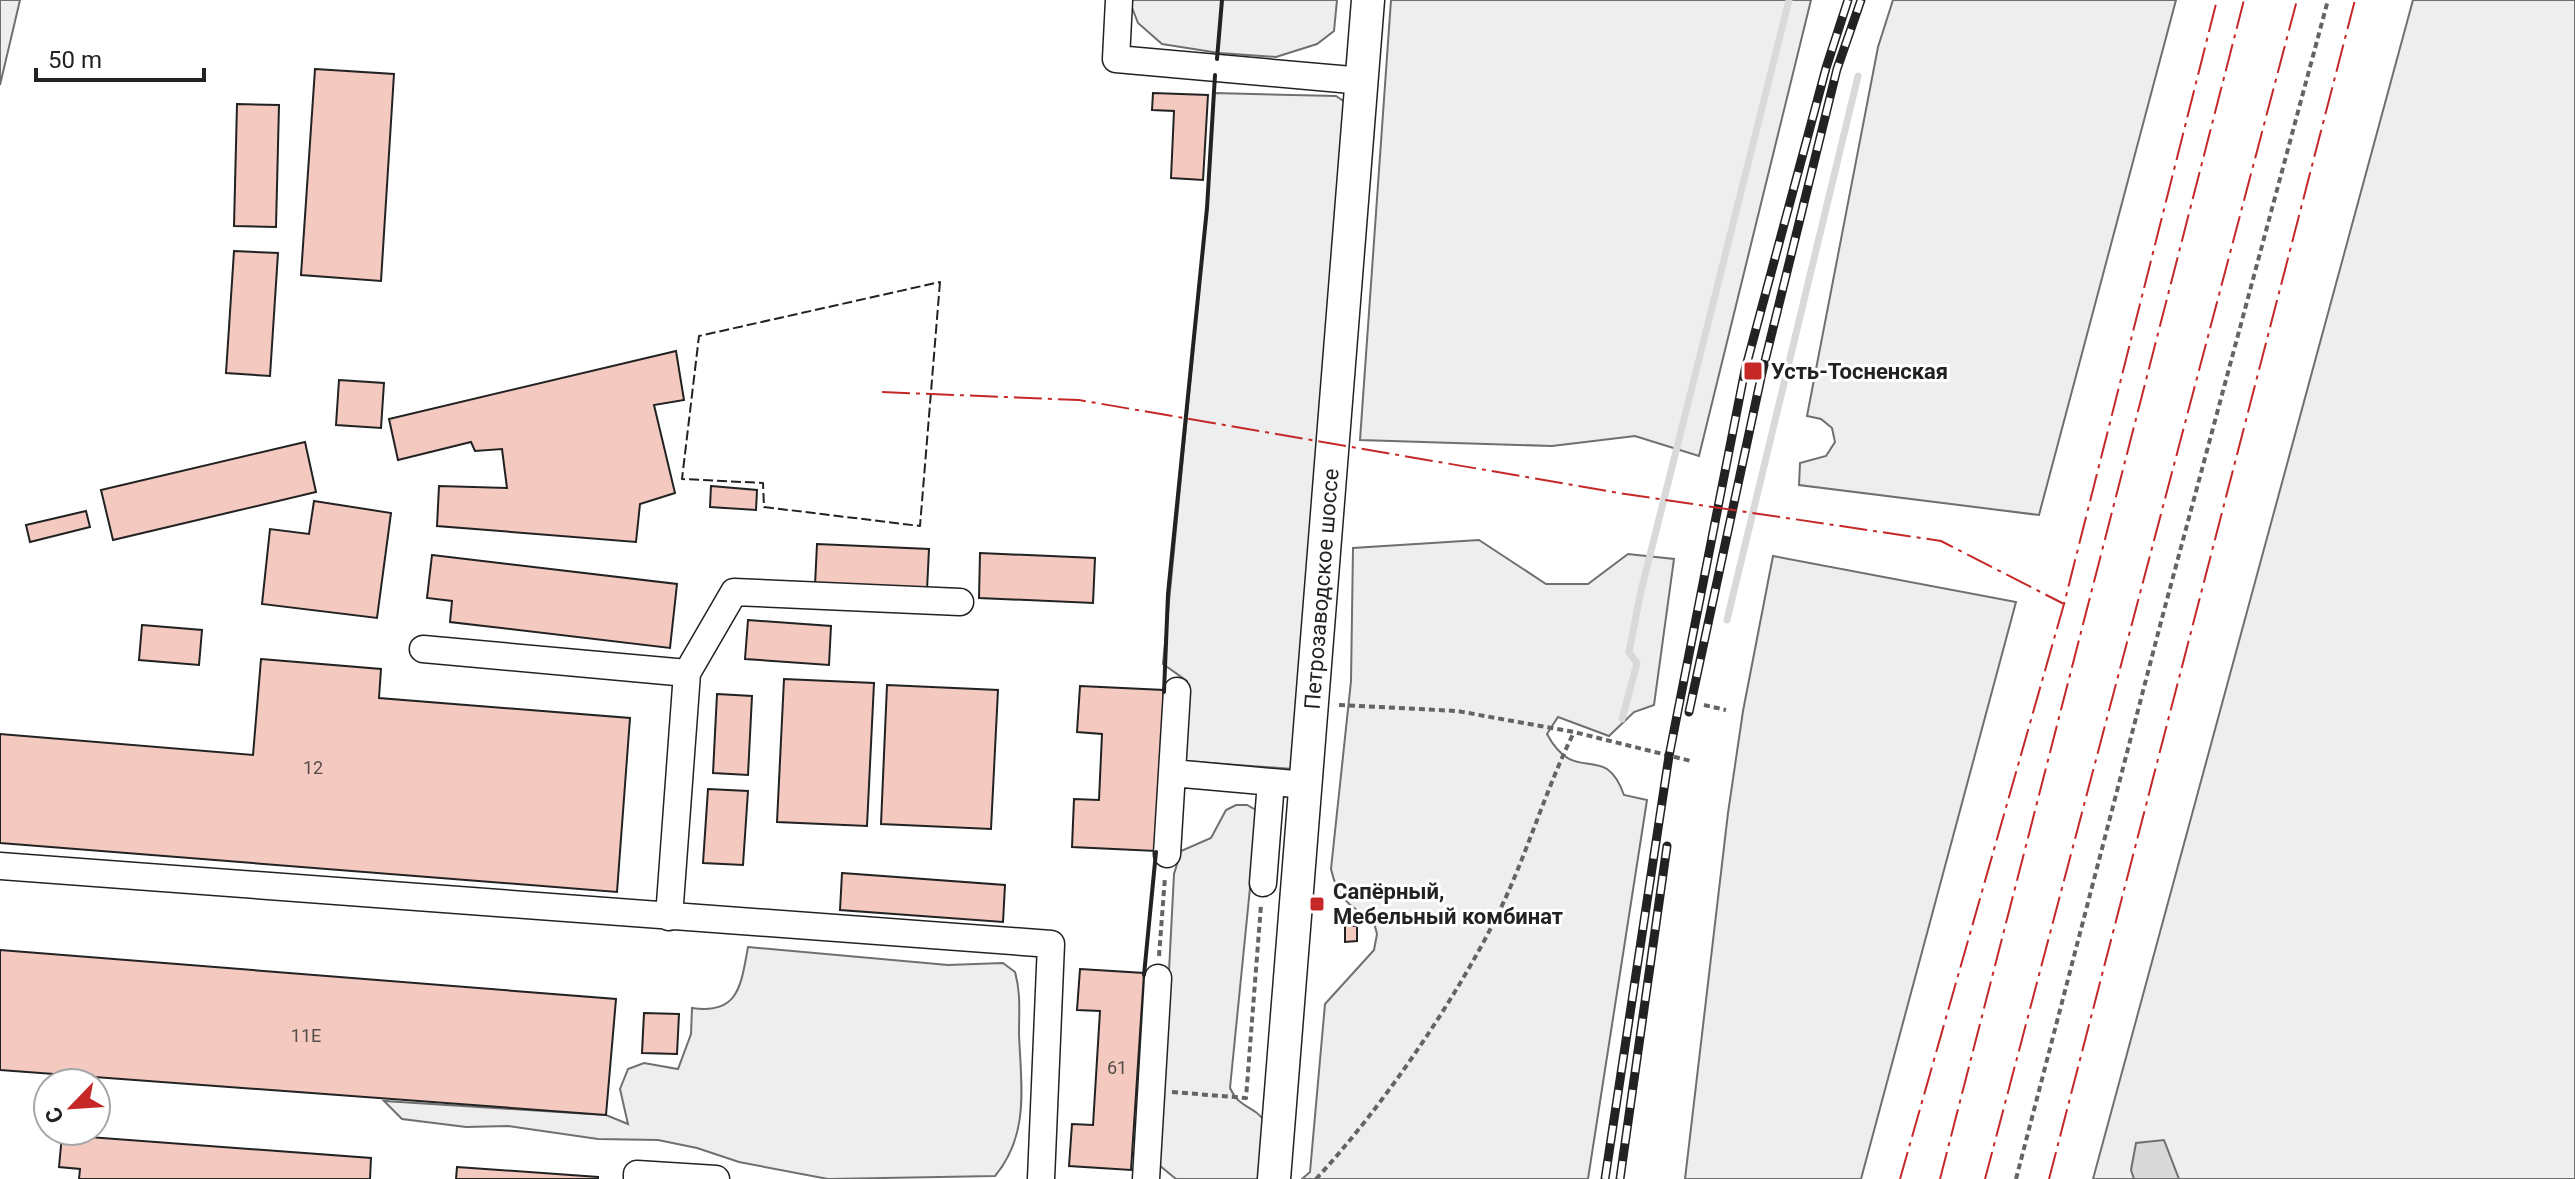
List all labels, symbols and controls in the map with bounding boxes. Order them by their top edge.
scale bar [36,32,204,82]
text: 50 m [48,46,102,74]
place label: Усть-Тосненская [1771,359,1948,384]
marker: Усть-Тосненская [1742,360,1764,382]
street label: Петрозаводское шоссе [1299,468,1343,710]
house number: 12 [303,757,323,778]
place label: Сапёрный, Мебельный комбинат [1333,879,1563,929]
marker: Сапёрный, Мебельный комбинат [1308,895,1326,913]
house number: 11Е [291,1025,321,1046]
house number: 61 [1107,1057,1127,1078]
north arrow [32,1067,112,1147]
text: С [40,1103,69,1127]

